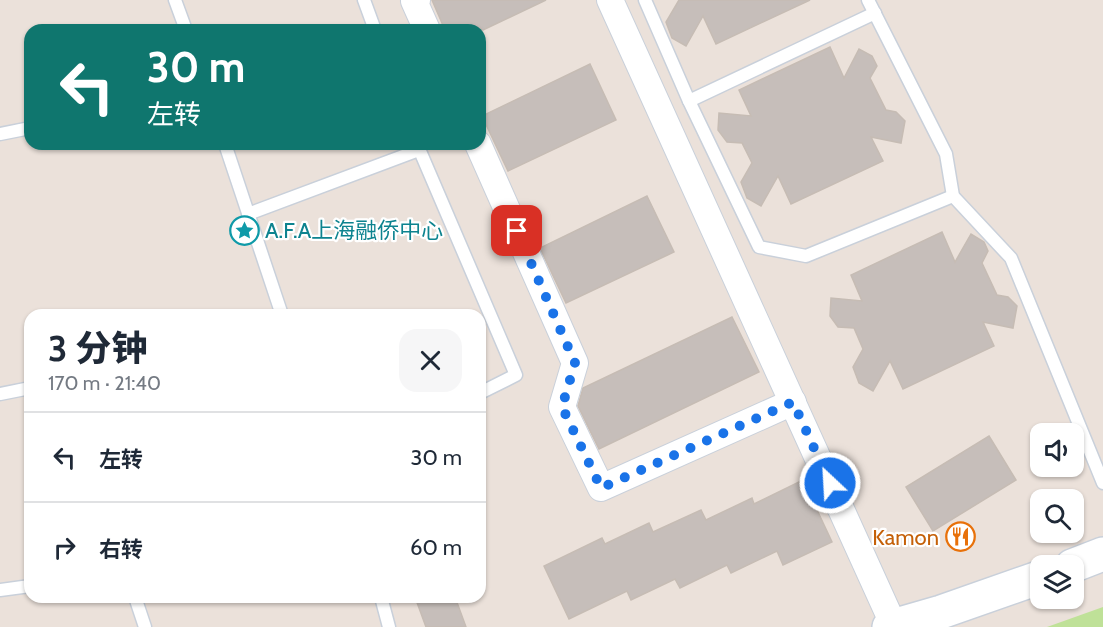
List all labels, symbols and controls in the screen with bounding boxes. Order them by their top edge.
text: 30 m [147,41,245,93]
icon: left [48,48,126,126]
text: 左转 [147,98,201,131]
pin [491,205,542,256]
place icon: A.F.A上海融侨中心 [228,214,260,246]
icon: arrive [500,214,533,247]
place label: A.F.A上海融侨中心 [265,217,443,244]
text: 3 分钟 [48,326,148,370]
button: close [399,329,462,392]
text: 170 m · 21:40 [48,371,161,395]
map controls [1030,423,1084,609]
button: sound [1030,423,1084,477]
icon: left [48,441,81,474]
text: 30 m [410,444,462,471]
text: 左转 [99,446,143,473]
position arrow [798,451,862,515]
button: search [1030,489,1084,543]
restaurant icon: Kamon [944,521,976,553]
place label: Kamon [872,524,939,551]
icon: right [48,531,81,564]
text: 60 m [410,534,462,561]
text: 右转 [99,536,143,563]
button: layers [1030,555,1084,609]

